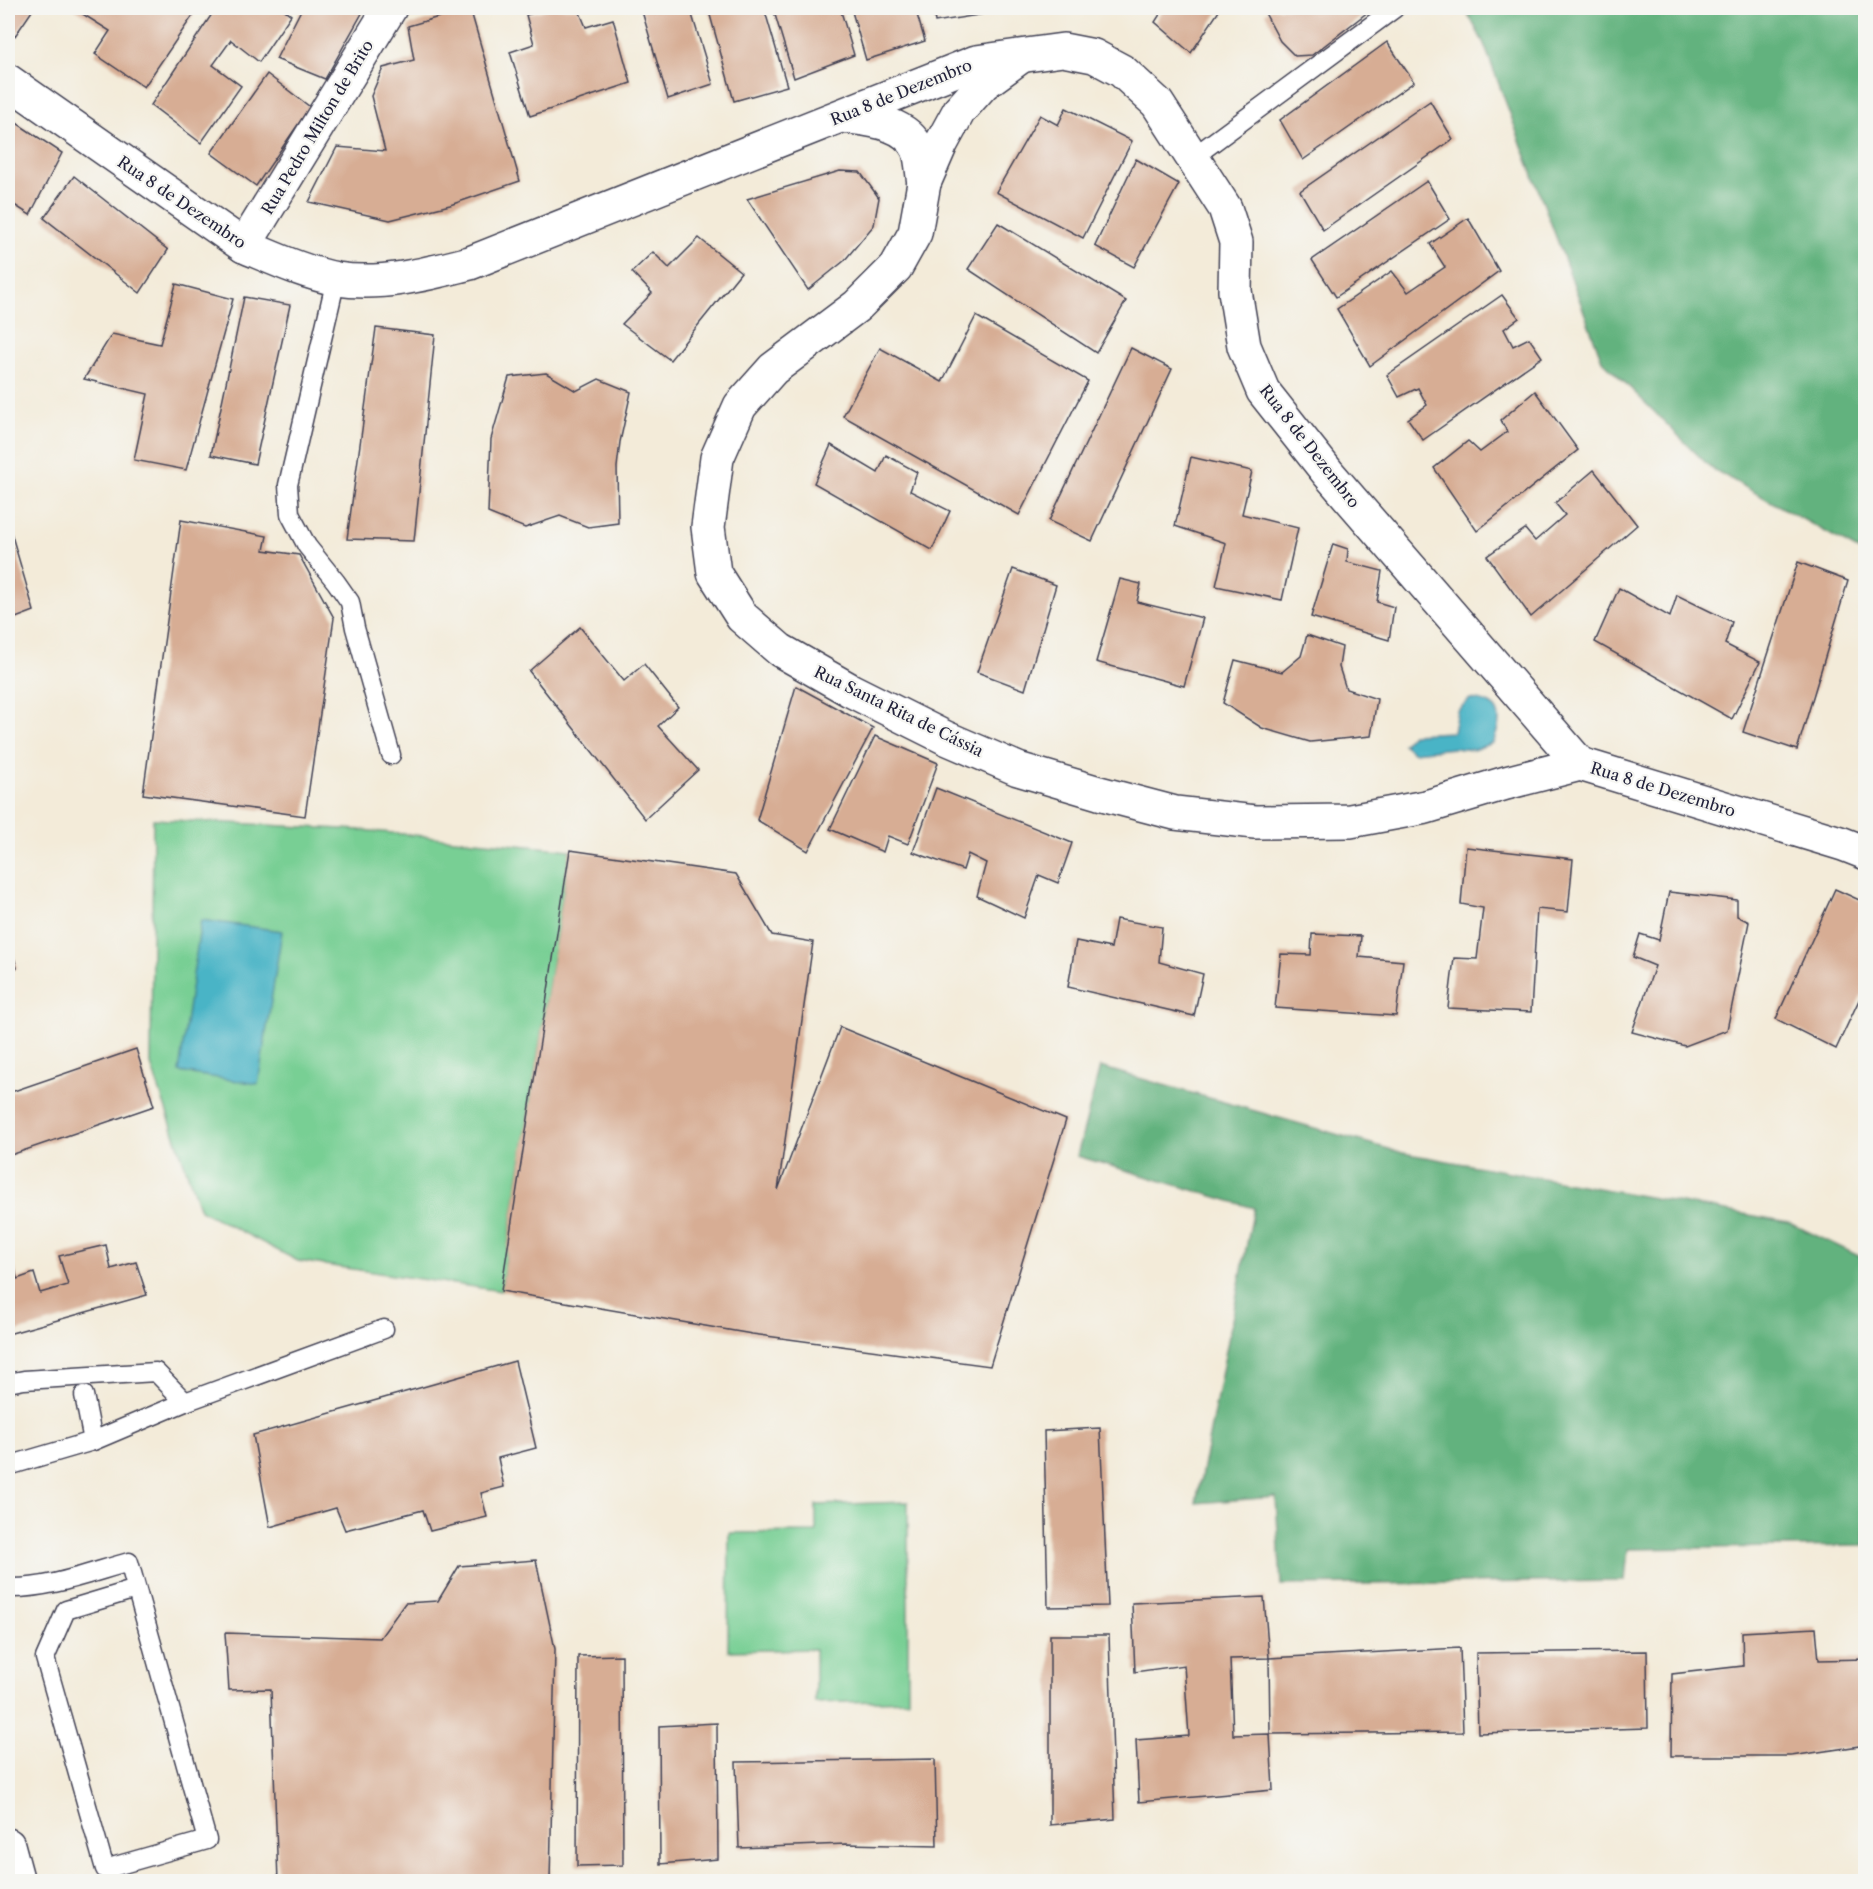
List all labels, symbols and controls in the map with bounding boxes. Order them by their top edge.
street label: Rua Pedro Milton de Brito [257,36,377,218]
street label: Rua 8 de Dezembro [827,54,975,130]
street label: Rua 8 de Dezembro [114,152,250,253]
street label: Rua 8 de Dezembro [1256,380,1364,512]
street label: Rua Santa Rita de Cássia [811,661,987,761]
street label: Rua 8 de Dezembro [1588,757,1738,821]

